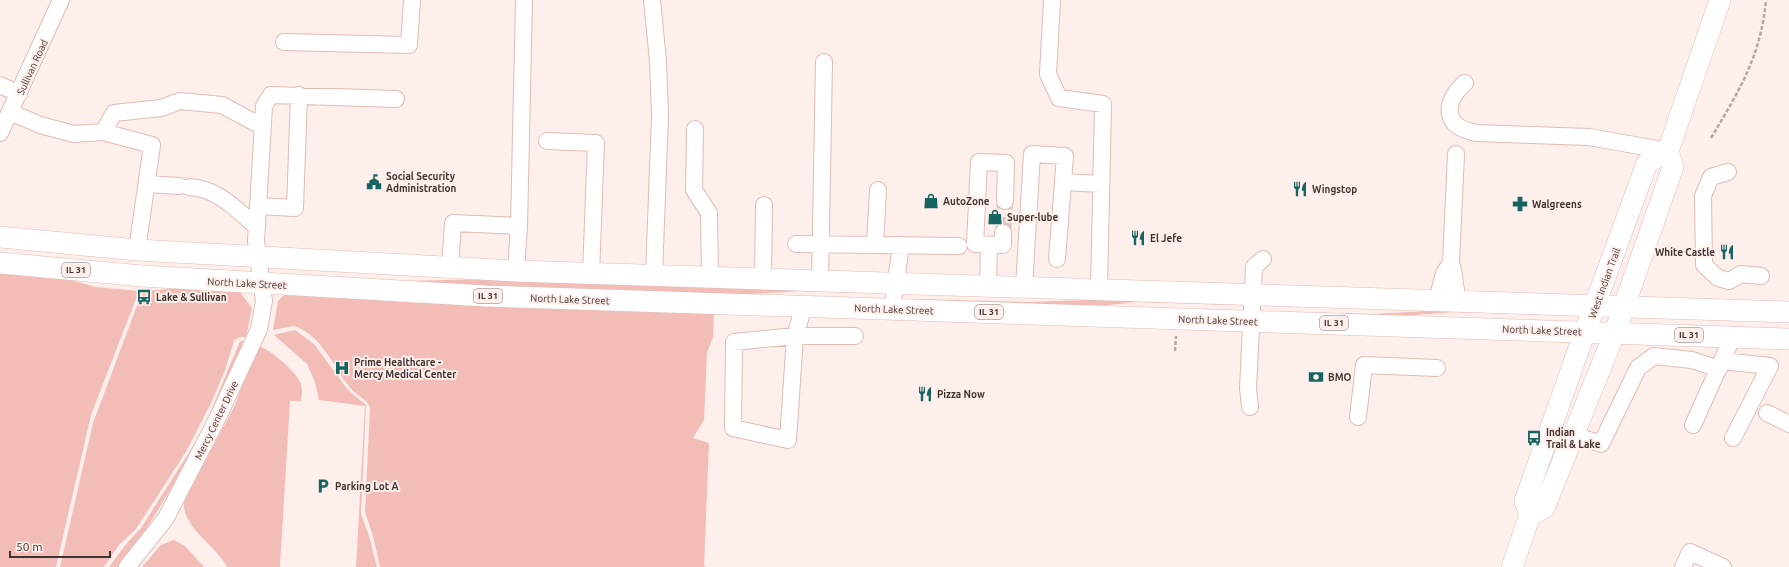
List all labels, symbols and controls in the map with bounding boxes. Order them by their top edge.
street label: Sullivan Road [15,38,50,97]
place label: Social Security Administration [386,171,457,194]
public building icon: Social Security Administration [365,173,383,191]
restaurant icon: Wingstop [1291,180,1309,198]
place label: Wingstop [1312,184,1357,195]
shop icon: AutoZone [922,192,940,210]
pharmacy icon: Walgreens [1511,195,1529,213]
place label: AutoZone [943,196,990,207]
place label: Walgreens [1532,199,1582,210]
shop icon: Super-lube [986,208,1004,226]
place label: Super-lube [1007,212,1058,223]
restaurant icon: El Jefe [1129,229,1147,247]
place label: El Jefe [1150,233,1182,244]
restaurant icon: White Castle [1718,243,1736,261]
street label: West Indian Trail [1587,246,1622,320]
place label: White Castle [1655,247,1715,258]
road number: IL 31 [62,263,90,277]
street label: North Lake Street [207,276,287,291]
bus stop icon: Lake & Sullivan [135,288,153,306]
road number: IL 31 [474,289,502,303]
place label: Lake & Sullivan [156,292,227,303]
street label: North Lake Street [530,293,610,306]
street label: North Lake Street [854,303,934,316]
road number: IL 31 [975,305,1003,319]
street label: North Lake Street [1178,314,1258,327]
road number: IL 31 [1320,316,1348,330]
street label: North Lake Street [1502,324,1582,337]
road number: IL 31 [1675,328,1703,342]
place label: Prime Healthcare - Mercy Medical Center [354,357,457,380]
hospital icon: Prime Healthcare - Mercy Medical Center [333,359,351,377]
bank icon: BMO [1307,368,1325,386]
place label: BMO [1328,372,1352,383]
street label: Mercy Center Drive [193,379,240,461]
restaurant icon: Pizza Now [916,385,934,403]
place label: Pizza Now [937,389,985,400]
place label: Indian Trail & Lake [1546,427,1601,450]
bus stop icon: Indian Trail & Lake [1525,429,1543,447]
parking icon: Parking Lot A [314,477,332,495]
place label: Parking Lot A [335,481,398,492]
scale bar [10,533,110,559]
text: 50 m [16,540,43,553]

